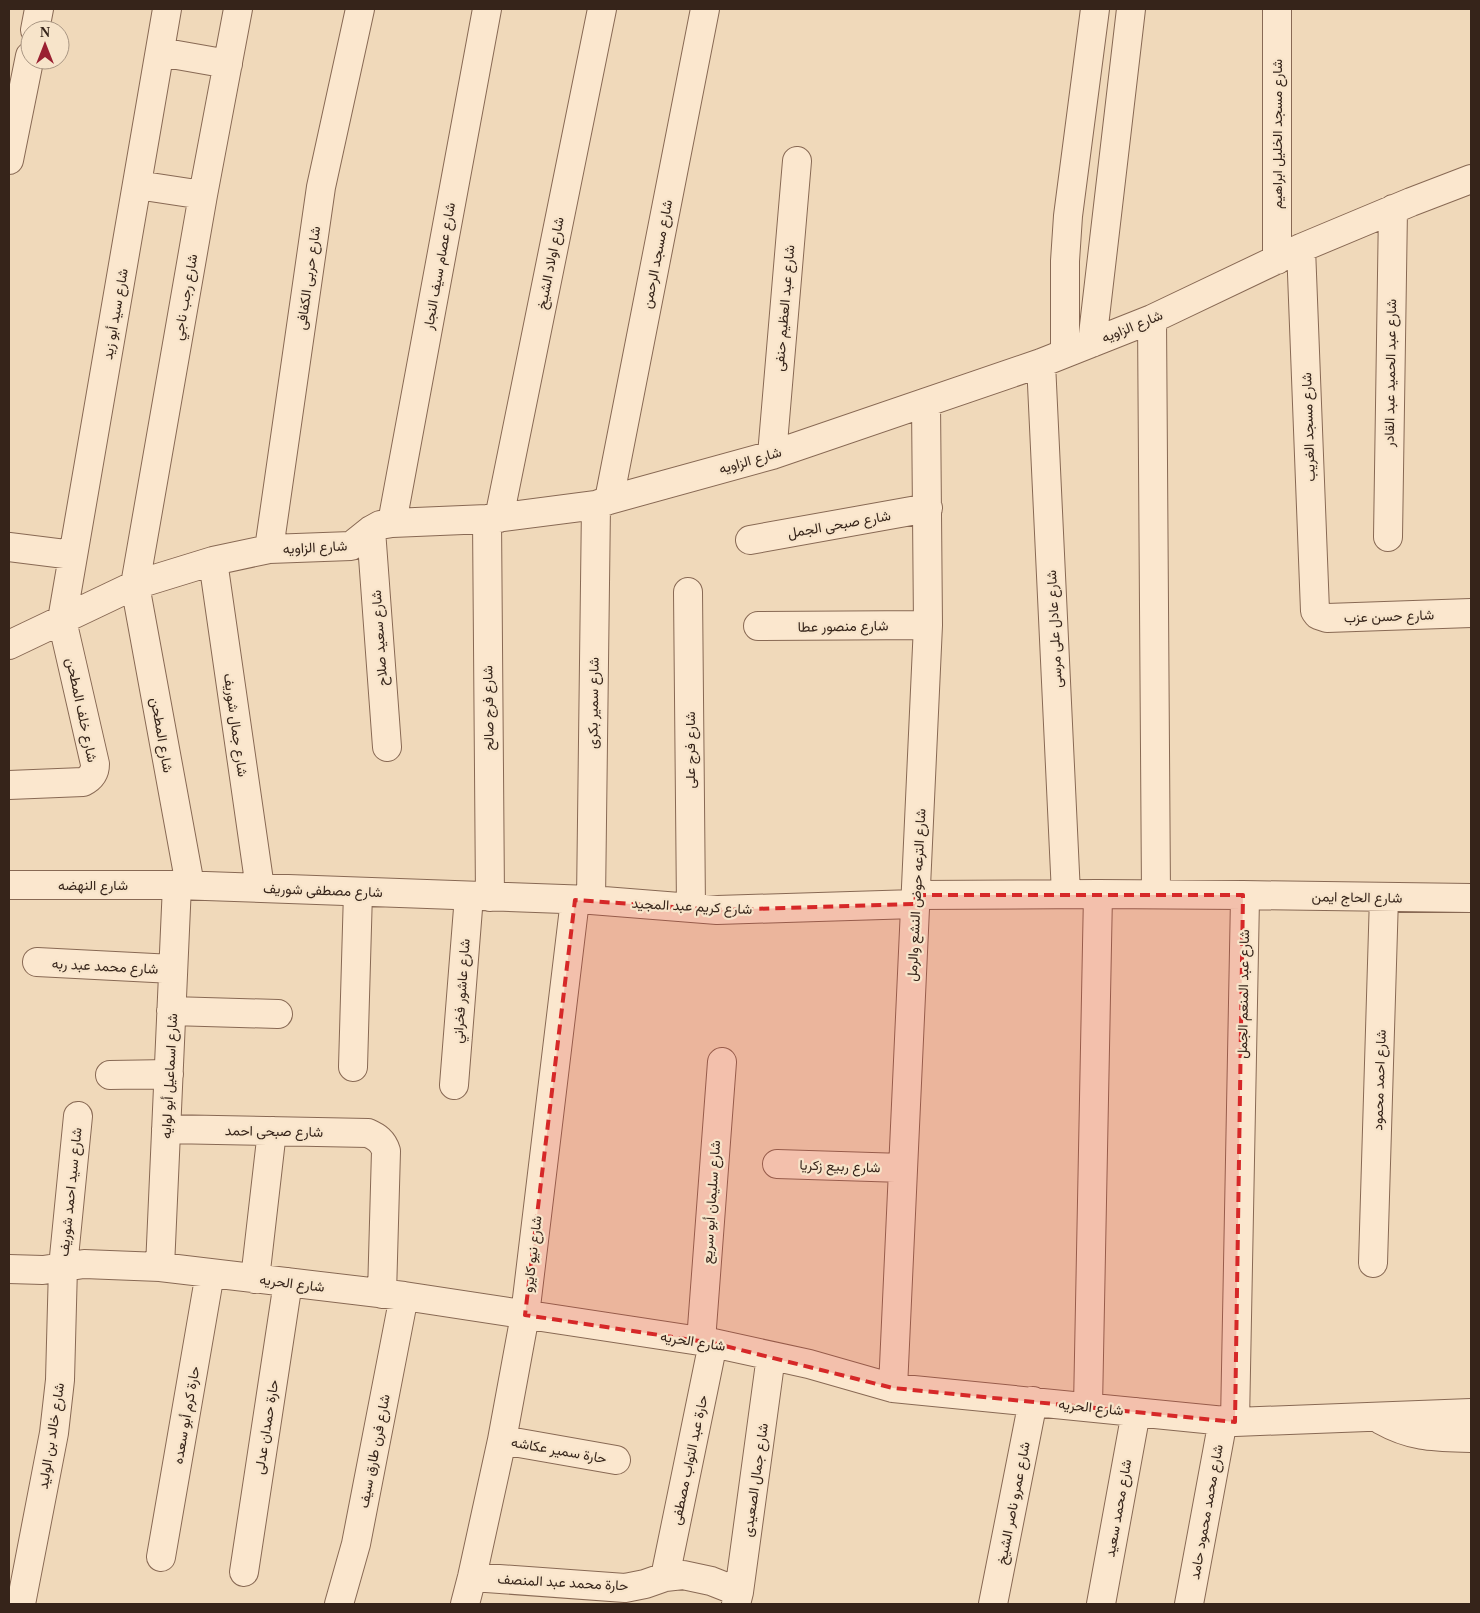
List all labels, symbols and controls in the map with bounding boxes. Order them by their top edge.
north arrow [20,20,70,70]
text: N [40,25,50,40]
street label: شارع مسجد الخليل ابراهيم [1270,59,1288,209]
street label: شارع مسجد الرحمن [640,198,678,310]
street label: شارع عصام سيف النجار [421,201,461,332]
street label: شارع اولاد الشيخ [534,216,570,311]
street label: شارع حربى الكفافى [294,225,326,331]
street label: شارع عبد العظيم حنفى [771,244,800,372]
street label: شارع رجب ناجي [171,253,204,342]
street label: شارع سيد أبو زيد [100,267,134,361]
street label: شارع عبد الحميد عبد القادر [1382,299,1402,448]
street label: شارع الزاويه [1099,307,1166,348]
street label: شارع مسجد الغريب [1299,372,1321,482]
street label: شارع الزاويه [717,444,784,479]
street label: شارع صبحى الجمل [786,508,892,544]
street label: شارع الزاويه [282,538,348,560]
street label: شارع عادل على مرسى [1044,569,1068,688]
street label: شارع سعيد صلاح [369,589,393,686]
street label: شارع حسن عزب [1344,607,1435,629]
street label: شارع منصور عطا [797,618,889,638]
street label: شارع خلف المطحن [60,657,100,764]
street label: شارع سمير بكرى [585,657,605,749]
street label: شارع فرج صالح [480,665,500,751]
street label: شارع جمال شوريف [218,672,250,778]
street label: شارع المطحن [145,696,175,774]
street label: شارع فرج على [683,711,701,789]
street label: شارع الترعه حوض النشع والرمل [904,808,932,982]
street label: شارع النهضه [58,878,128,896]
street label: شارع مصطفى شوريف [263,881,383,903]
street label: شارع الحاج ايمن [1311,889,1402,909]
street label: شارع كريم عبد المجيد [631,896,753,920]
street label: شارع عبد المنعم الجمل [1235,929,1255,1059]
street label: شارع عاشور فخراني [450,938,477,1044]
street label: شارع محمد عبد ربه [51,956,159,980]
street label: شارع اسماعيل أبو لوايه [159,1013,183,1139]
street label: شارع احمد محمود [1370,1029,1392,1131]
street label: شارع صبحى احمد [225,1123,323,1143]
street label: شارع سيد احمد شوريف [56,1127,88,1258]
street label: شارع سليمان أبو سريع [700,1140,726,1265]
street label: شارع ربيع زكريا [799,1158,881,1178]
street label: شارع نيو كايرو [520,1215,548,1294]
street label: شارع الحريه [258,1272,325,1298]
street label: شارع الحريه [659,1329,726,1357]
street label: حارة كرم أبو سعده [170,1365,203,1465]
street label: حارة حمدان عدلى [252,1379,282,1476]
street label: شارع خالد بن الوليد [36,1382,70,1491]
street label: شارع فرن طارق سيف [356,1393,396,1510]
street label: حارة عبد التواب مصطفى [668,1394,712,1527]
street label: شارع الحريه [1057,1397,1124,1421]
street label: شارع جمال الصعيدى [740,1422,774,1538]
street label: حارة سمير عكاشه [510,1435,608,1467]
street label: شارع عمرو ناصر الشيخ [994,1440,1036,1566]
street label: شارع محمد محمود حامد [1187,1443,1229,1581]
street label: شارع محمد سعيد [1102,1458,1137,1559]
street label: حارة محمد عبد المنصف [497,1572,629,1594]

